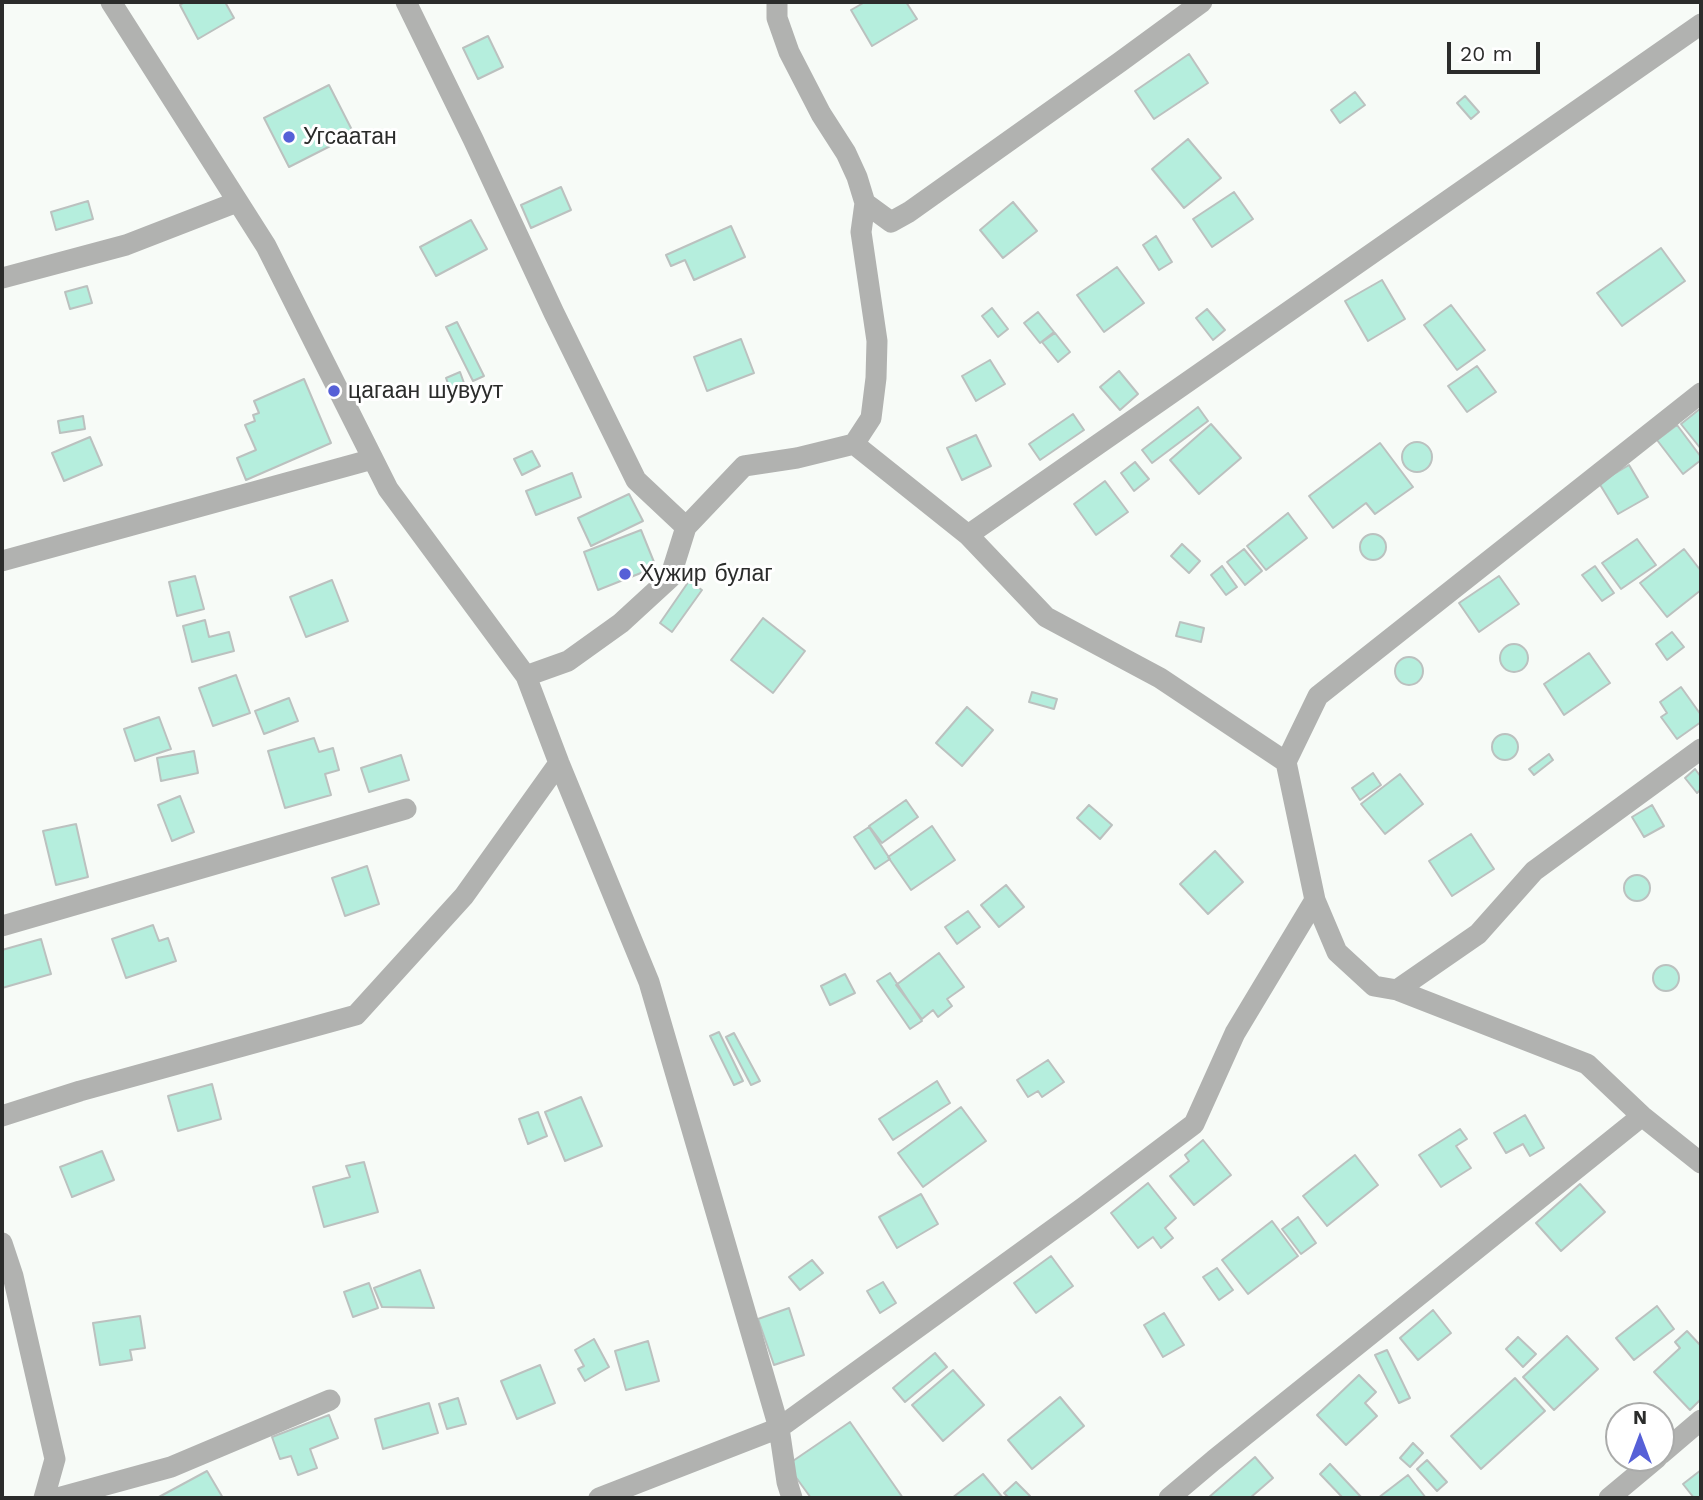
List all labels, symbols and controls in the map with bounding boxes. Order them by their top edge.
scale bar [1451,28,1544,72]
text: 20 m [1460,41,1512,66]
place label: Угсаатан [303,123,397,151]
marker: Угсаатан [281,129,297,145]
place label: цагаан шувуут [348,377,503,405]
marker: цагаан шувуут [326,383,342,399]
place label: Хужир булаг [639,560,773,588]
marker: Хужир булаг [617,566,633,582]
north arrow [1605,1402,1675,1472]
text: N [1633,1406,1647,1429]

